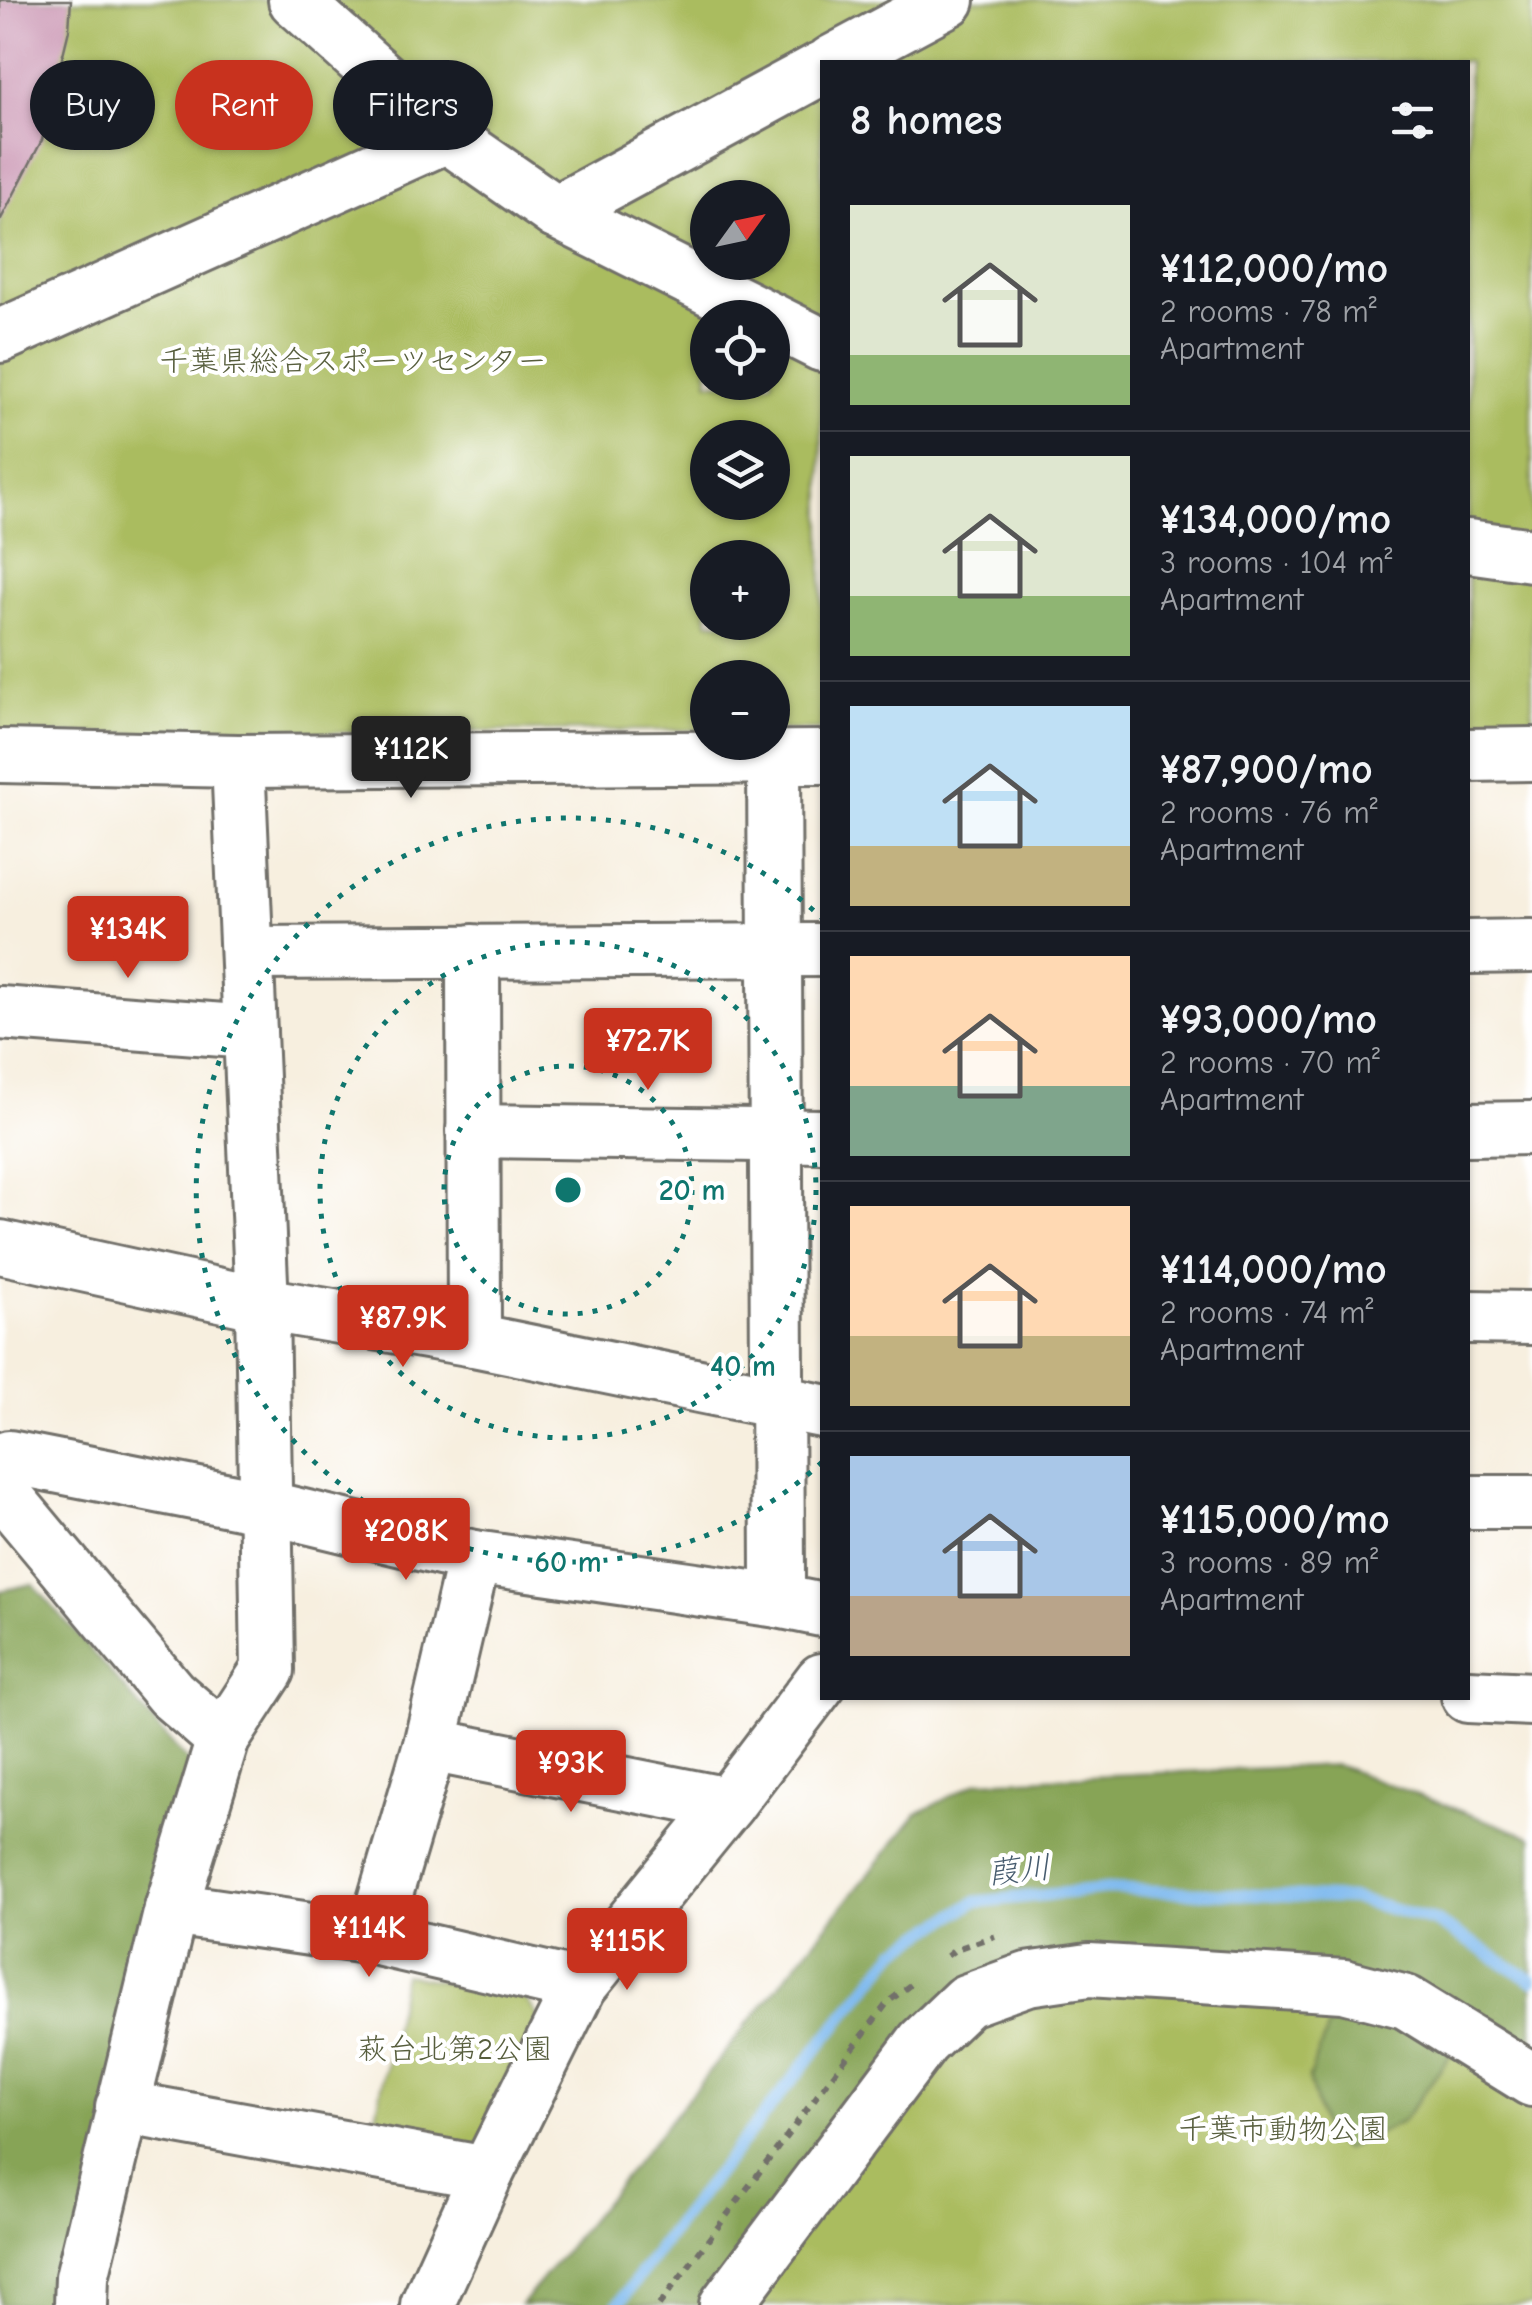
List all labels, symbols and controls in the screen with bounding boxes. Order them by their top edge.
chip: Buy [30,60,155,150]
chip: Rent [175,60,313,150]
chip: Filters [333,60,493,150]
icon: filters [1385,93,1440,148]
text: 8 homes [850,96,1002,145]
north arrow [690,180,790,280]
map controls [690,180,790,760]
text: ¥112,000/mo [1160,244,1388,293]
icon: home [930,245,1050,365]
text: 2 rooms · 78 m² [1160,293,1377,330]
button: locate [690,300,790,400]
text: Apartment [1160,330,1303,367]
park label: 千葉県総合スポーツセンター [159,344,547,379]
button: layers [690,420,790,520]
text: ¥134,000/mo [1160,495,1391,544]
icon: home [930,496,1050,616]
button: + [690,540,790,640]
text: 3 rooms · 104 m² [1160,544,1392,581]
text: Apartment [1160,581,1303,618]
button: − [690,660,790,760]
pin: ¥112K [341,716,481,801]
text: ¥112K [374,730,448,767]
text: ¥87,900/mo [1160,745,1373,794]
icon: home [930,746,1050,866]
text: 2 rooms · 76 m² [1160,794,1378,831]
text: Apartment [1160,831,1303,868]
pin: ¥134K [58,896,198,981]
text: ¥134K [89,910,167,947]
text: ¥93,000/mo [1160,995,1377,1044]
icon: home [930,996,1050,1116]
pin: ¥72.7K [567,1008,729,1093]
text: ¥72.7K [606,1022,690,1059]
text: 2 rooms · 70 m² [1160,1044,1380,1081]
text: Apartment [1160,1081,1303,1118]
centre of rings [550,1172,586,1208]
text: 20 m [659,1173,725,1208]
text: ¥114,000/mo [1160,1245,1387,1294]
icon: home [930,1246,1050,1366]
pin: ¥87.9K [322,1285,484,1370]
text: 2 rooms · 74 m² [1160,1294,1373,1331]
text: ¥87.9K [359,1299,447,1336]
text: Apartment [1160,1331,1303,1368]
text: 40 m [710,1349,776,1384]
text: ¥115,000/mo [1160,1495,1390,1544]
icon: home [930,1496,1050,1616]
pin: ¥208K [336,1498,476,1583]
text: ¥208K [364,1512,448,1549]
text: 3 rooms · 89 m² [1160,1544,1378,1581]
text: 60 m [534,1545,602,1580]
text: Apartment [1160,1581,1303,1618]
pin: ¥93K [512,1730,630,1815]
text: ¥93K [538,1744,604,1781]
water label: 葭川 [985,1848,1053,1892]
pin: ¥114K [299,1895,439,1980]
pin: ¥115K [557,1908,697,1993]
text: ¥114K [332,1909,406,1946]
text: ¥115K [589,1922,665,1959]
park label: 萩台北第2公園 [357,2032,553,2067]
park label: 千葉市動物公園 [1178,2112,1388,2147]

